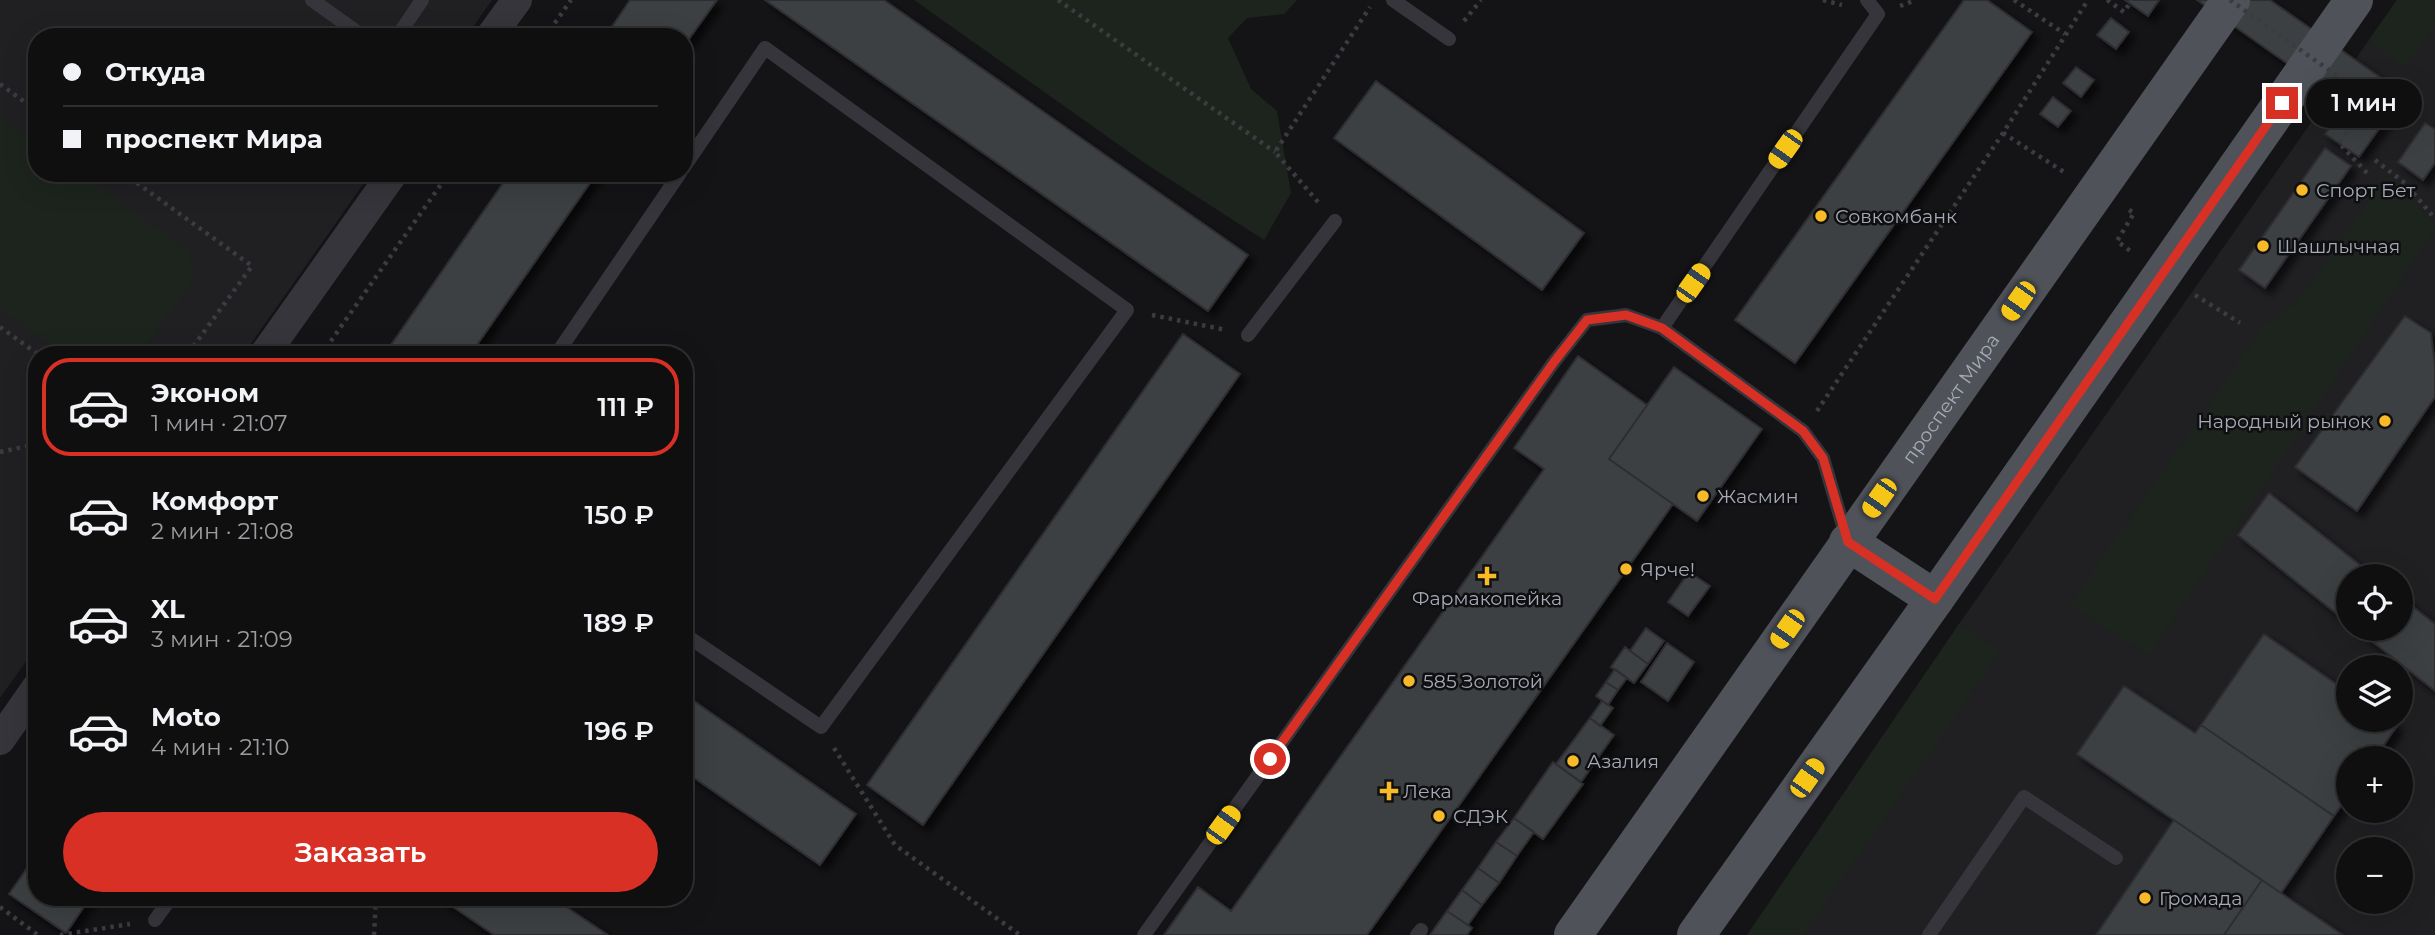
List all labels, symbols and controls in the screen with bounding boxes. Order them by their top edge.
text: Откуда [105,56,206,88]
callout: 1 мин [2306,78,2422,128]
route end [2266,87,2298,119]
text: 1 мин [2331,89,2397,117]
text: проспект Мира [105,123,323,155]
car [1765,126,1806,172]
place label: Спорт Бет [2316,179,2415,202]
marker: Спорт Бет [2294,182,2310,198]
place label: Совкомбанк [1835,205,1957,228]
marker: Совкомбанк [1813,208,1829,224]
place label: Шашлычная [2277,235,2400,258]
marker: Шашлычная [2255,238,2271,254]
car [1673,260,1714,306]
car [1998,278,2039,324]
street label: проспект Мира [1897,329,2005,468]
icon: car [67,376,130,439]
text: Эконом [151,377,259,409]
text: 111 ₽ [597,391,654,423]
text: 1 мин · 21:07 [151,409,288,437]
place label: Народный рынок [2197,410,2371,433]
marker: Народный рынок [2377,413,2393,429]
car [1859,475,1900,521]
icon: car [67,484,130,547]
text: Комфорт [151,485,278,517]
place label: Жасмин [1717,485,1799,508]
marker: Жасмин [1695,488,1711,504]
text: 150 ₽ [584,499,654,531]
text: 2 мин · 21:08 [151,517,294,545]
place label: Ярче! [1640,558,1695,581]
marker: Ярче! [1618,561,1634,577]
map controls [2336,564,2413,914]
button: locate [2336,564,2413,641]
marker: Фармакопейка [1479,568,1495,584]
place label: Фармакопейка [1412,587,1562,610]
icon: car [67,592,130,655]
text: XL [151,593,185,625]
car [1767,606,1808,652]
text: 189 ₽ [584,607,654,639]
text: 3 мин · 21:09 [151,625,293,653]
button: layers [2336,655,2413,732]
place label: 585 Золотой [1423,670,1543,693]
marker: 585 Золотой [1401,673,1417,689]
icon: car [67,700,130,763]
text: Moto [151,701,221,733]
text: 196 ₽ [585,715,654,747]
text: 4 мин · 21:10 [151,733,289,761]
route start [1254,743,1286,775]
button: + [2336,746,2413,823]
place label: Азалия [1587,750,1659,773]
marker: Азалия [1565,753,1581,769]
car [1787,755,1828,801]
place label: Лека [1403,780,1452,803]
marker: Лека [1381,783,1397,799]
car [1203,802,1244,848]
place label: СДЭК [1453,805,1508,828]
marker: СДЭК [1431,808,1447,824]
button: Заказать [63,812,658,892]
button: − [2336,837,2413,914]
place label: Громада [2159,887,2242,910]
marker: Громада [2137,890,2153,906]

